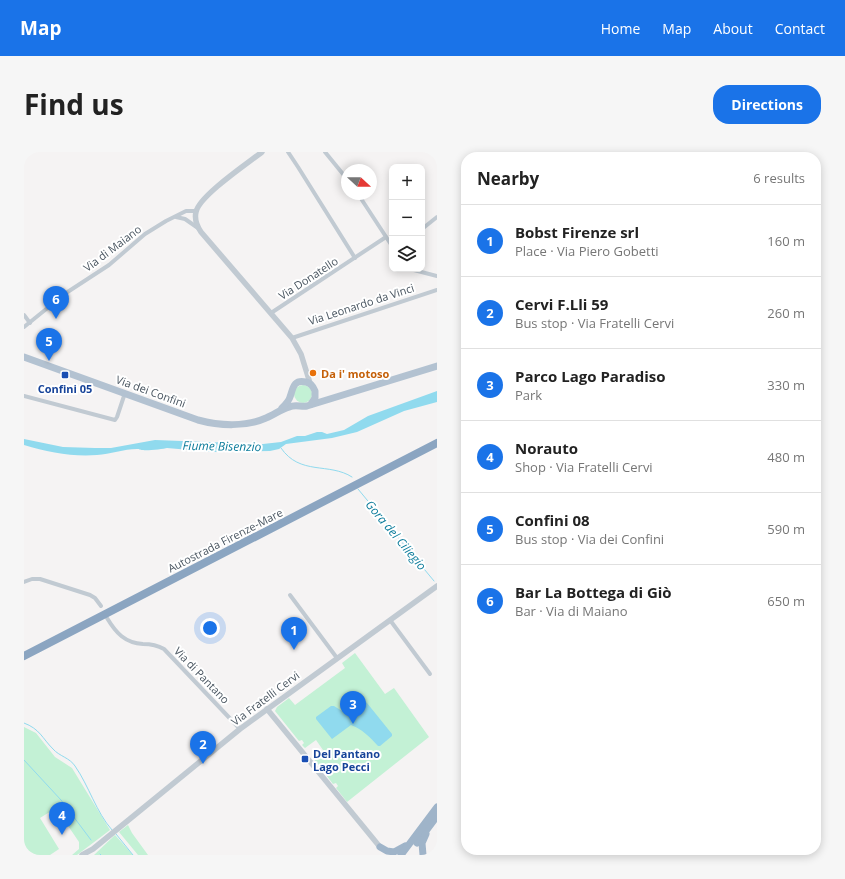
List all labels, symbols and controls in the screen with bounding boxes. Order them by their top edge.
text: Map [20,15,61,41]
text: Home [601,19,640,38]
text: Map [662,19,691,38]
text: About [713,19,753,38]
text: Contact [775,19,825,38]
text: Find us [24,85,124,123]
button: Directions [713,85,821,124]
north arrow [341,164,377,200]
map controls [389,164,425,272]
button: + [389,164,425,200]
text: Nearby [477,167,539,190]
text: 6 results [753,169,805,187]
button: − [389,200,425,236]
street label: Via di Maiano [80,221,144,275]
text: Bobst Firenze srl [515,222,639,242]
text: 1 [486,232,494,250]
text: 160 m [767,232,805,250]
button: layers [389,236,425,272]
text: Place · Via Piero Gobetti [515,242,659,260]
street label: Via Donatello [275,253,341,303]
street label: Via Leonardo da Vinci [306,280,416,328]
pin: 6 [43,286,69,319]
text: Cervi F.Lli 59 [515,294,608,314]
text: 2 [486,304,494,322]
text: 260 m [767,304,805,322]
text: Bus stop · Via Fratelli Cervi [515,314,674,332]
pin: 5 [36,328,62,361]
place label: Da i' motoso [321,366,389,381]
text: Parco Lago Paradiso [515,366,666,386]
marker: Da i' motoso [308,368,318,378]
marker: Confini 05 [60,370,70,380]
street label: Via dei Confini [114,371,188,411]
text: 3 [486,376,494,394]
text: 330 m [767,376,805,394]
place label: Confini 05 [38,381,92,396]
text: Park [515,386,542,404]
water label: Fiume Bisenzio [183,437,262,455]
text: Norauto [515,438,578,458]
text: 4 [486,448,494,466]
text: 480 m [767,448,805,466]
text: Shop · Via Fratelli Cervi [515,458,653,476]
water label: Gora del Ciliegio [362,496,431,574]
street label: Autostrada Firenze-Mare [165,504,285,576]
text: Confini 08 [515,510,590,530]
text: 5 [486,520,494,538]
text: 590 m [767,520,805,538]
text: Bus stop · Via dei Confini [515,530,664,548]
text: Bar La Bottega di Giò [515,582,672,602]
text: 6 [486,592,494,610]
text: 650 m [767,592,805,610]
text: Bar · Via di Maiano [515,602,628,620]
pin: 1 [281,617,307,650]
your location [200,618,220,638]
street label: Via di Pantano [171,643,233,707]
street label: Via Fratelli Cervi [228,667,302,729]
pin: 3 [340,691,366,724]
pin: 2 [190,731,216,764]
place label: Del Pantano Lago Pecci [313,746,380,774]
marker: Del Pantano Lago Pecci [300,754,310,764]
pin: 4 [49,802,75,835]

